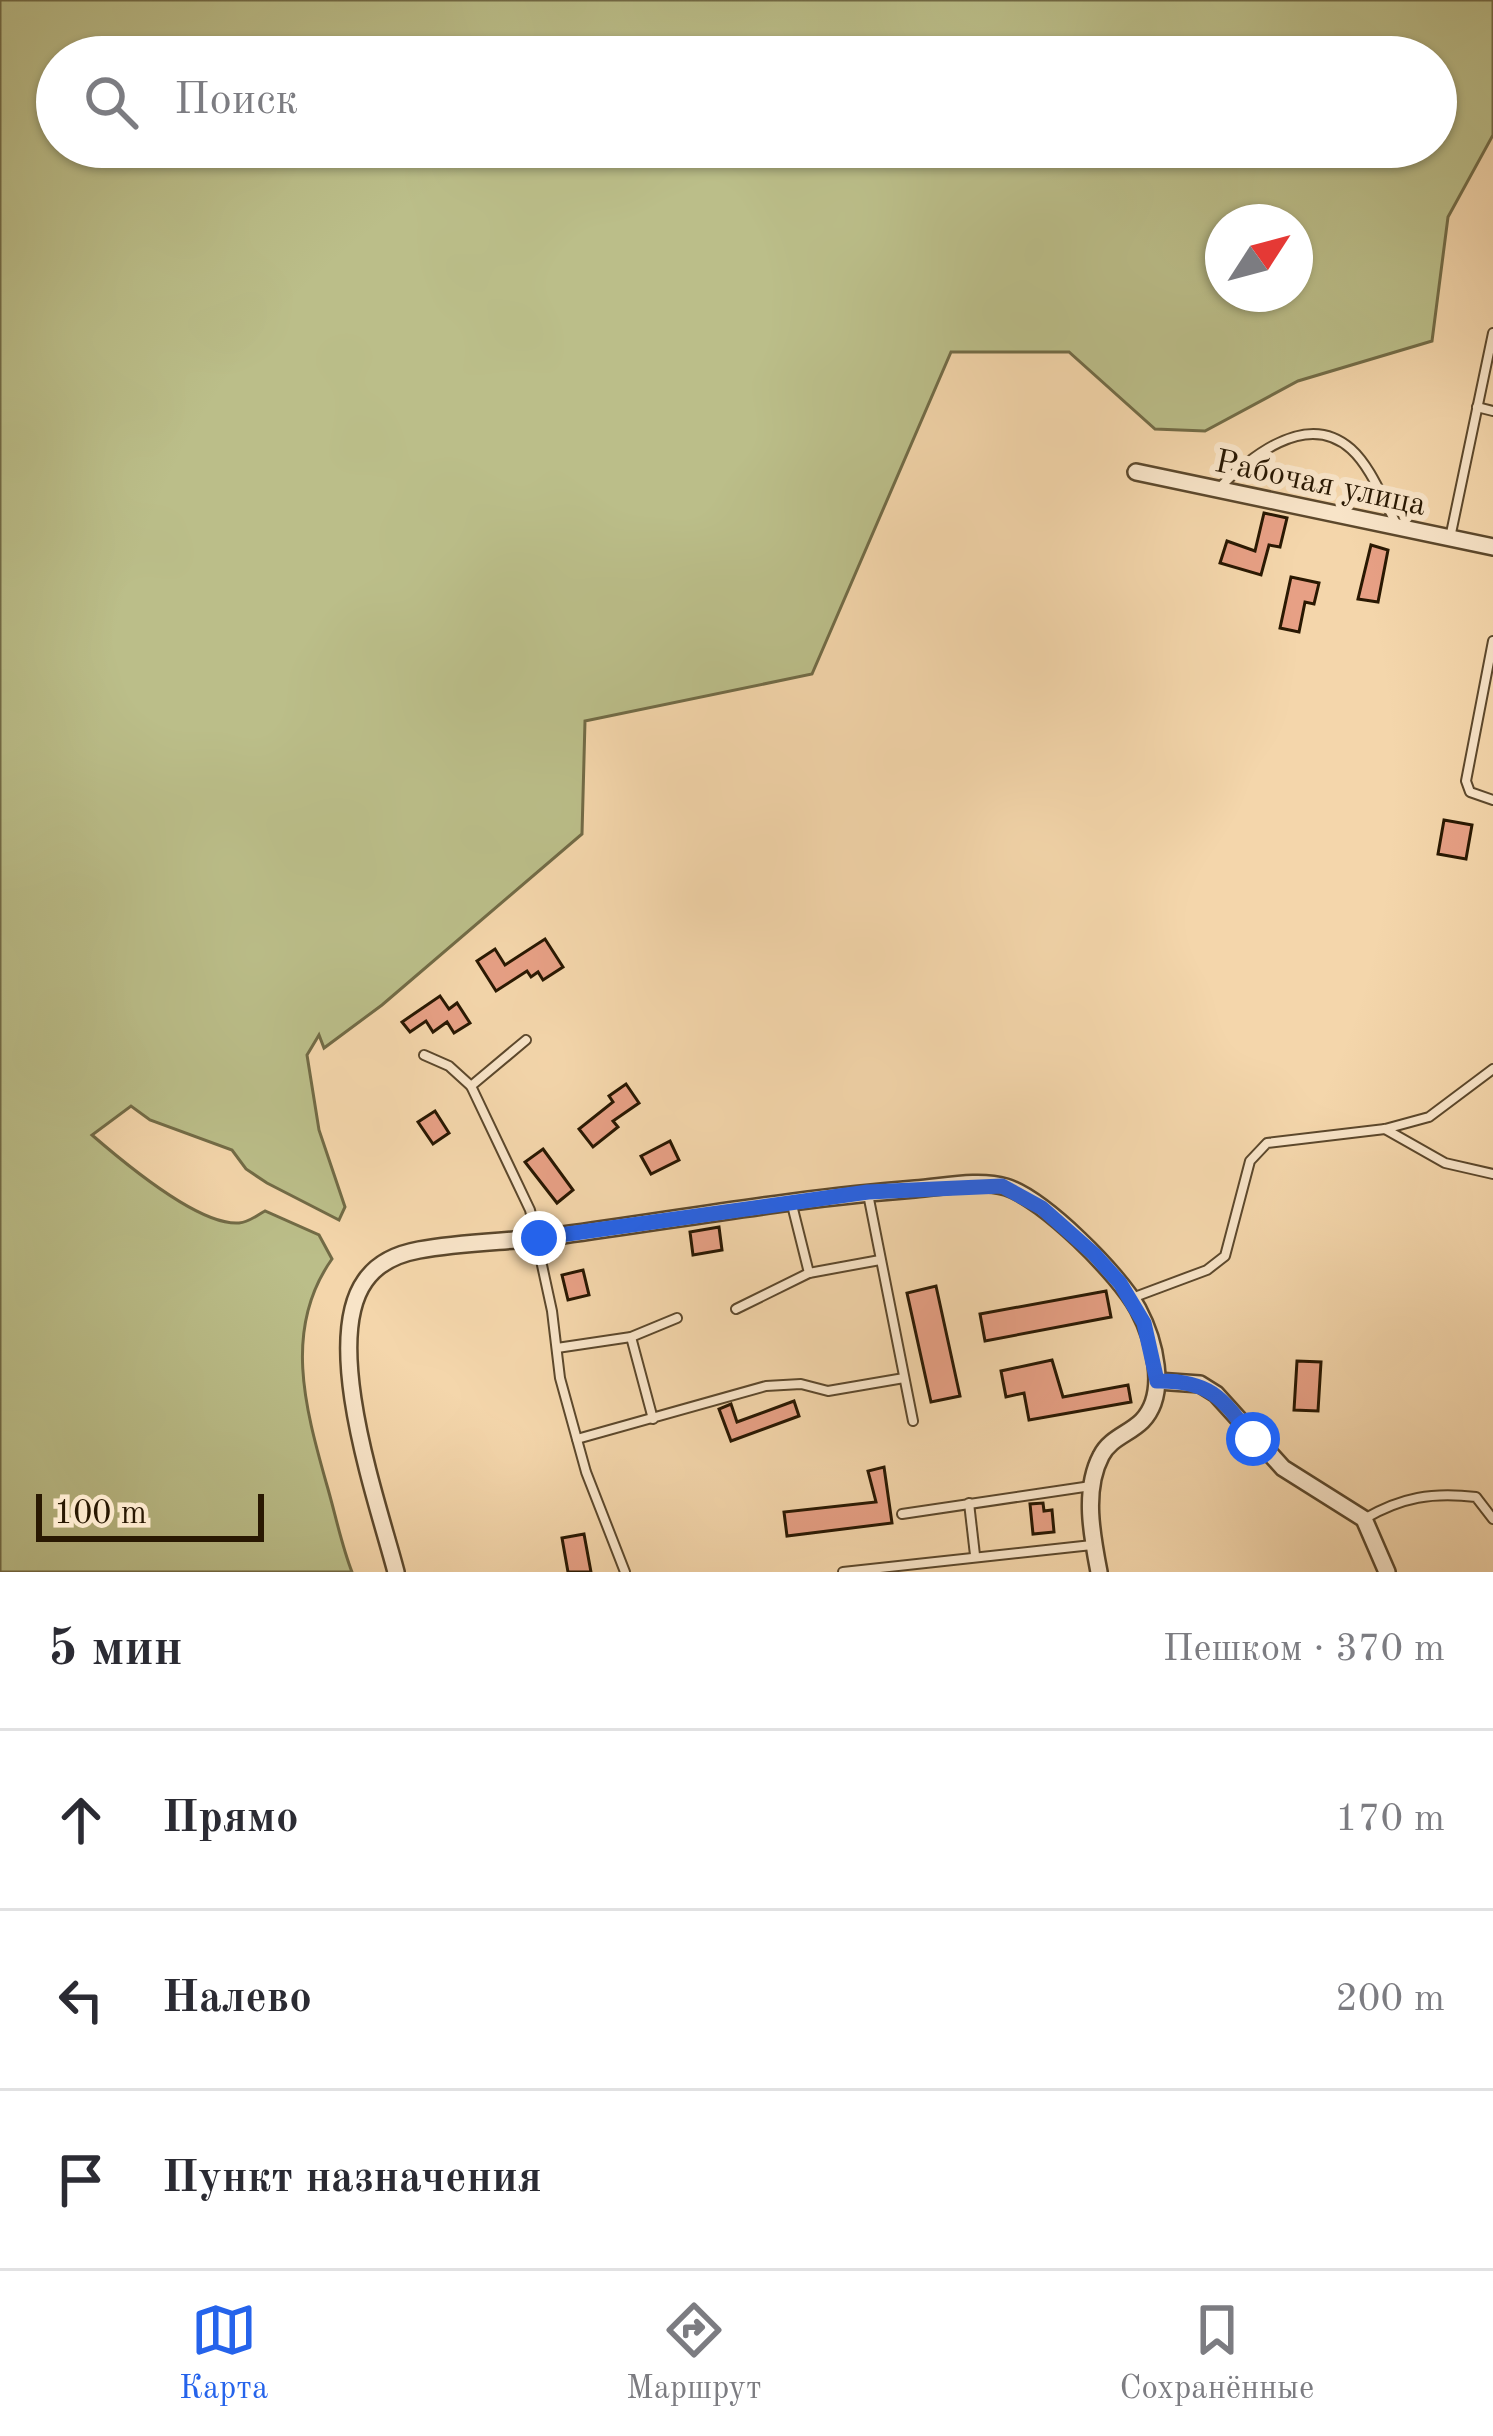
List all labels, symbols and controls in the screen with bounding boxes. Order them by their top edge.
search box [36,36,1457,168]
icon: search [78,69,144,135]
text: Поиск [174,79,298,124]
north arrow [1205,204,1313,312]
street label: Рабочая улица [1212,446,1429,523]
route end [512,1211,566,1265]
route start [1226,1412,1280,1466]
scale bar [36,1488,264,1541]
text: 100 m [54,1498,147,1531]
text: 5 мин [48,1625,183,1676]
text: Пешком · 370 m [1163,1630,1445,1669]
icon: ahead [48,1787,114,1853]
text: Прямо [162,1797,299,1842]
text: 170 m [1335,1800,1445,1839]
icon: left [48,1967,114,2033]
text: Налево [162,1977,312,2022]
text: 200 m [1335,1980,1445,2019]
icon: arrive [48,2147,114,2213]
text: Пункт назначения [162,2157,542,2202]
tab: Карта [179,2297,268,2410]
tab: Маршрут [626,2297,762,2410]
tab: Сохранённые [1119,2297,1314,2410]

